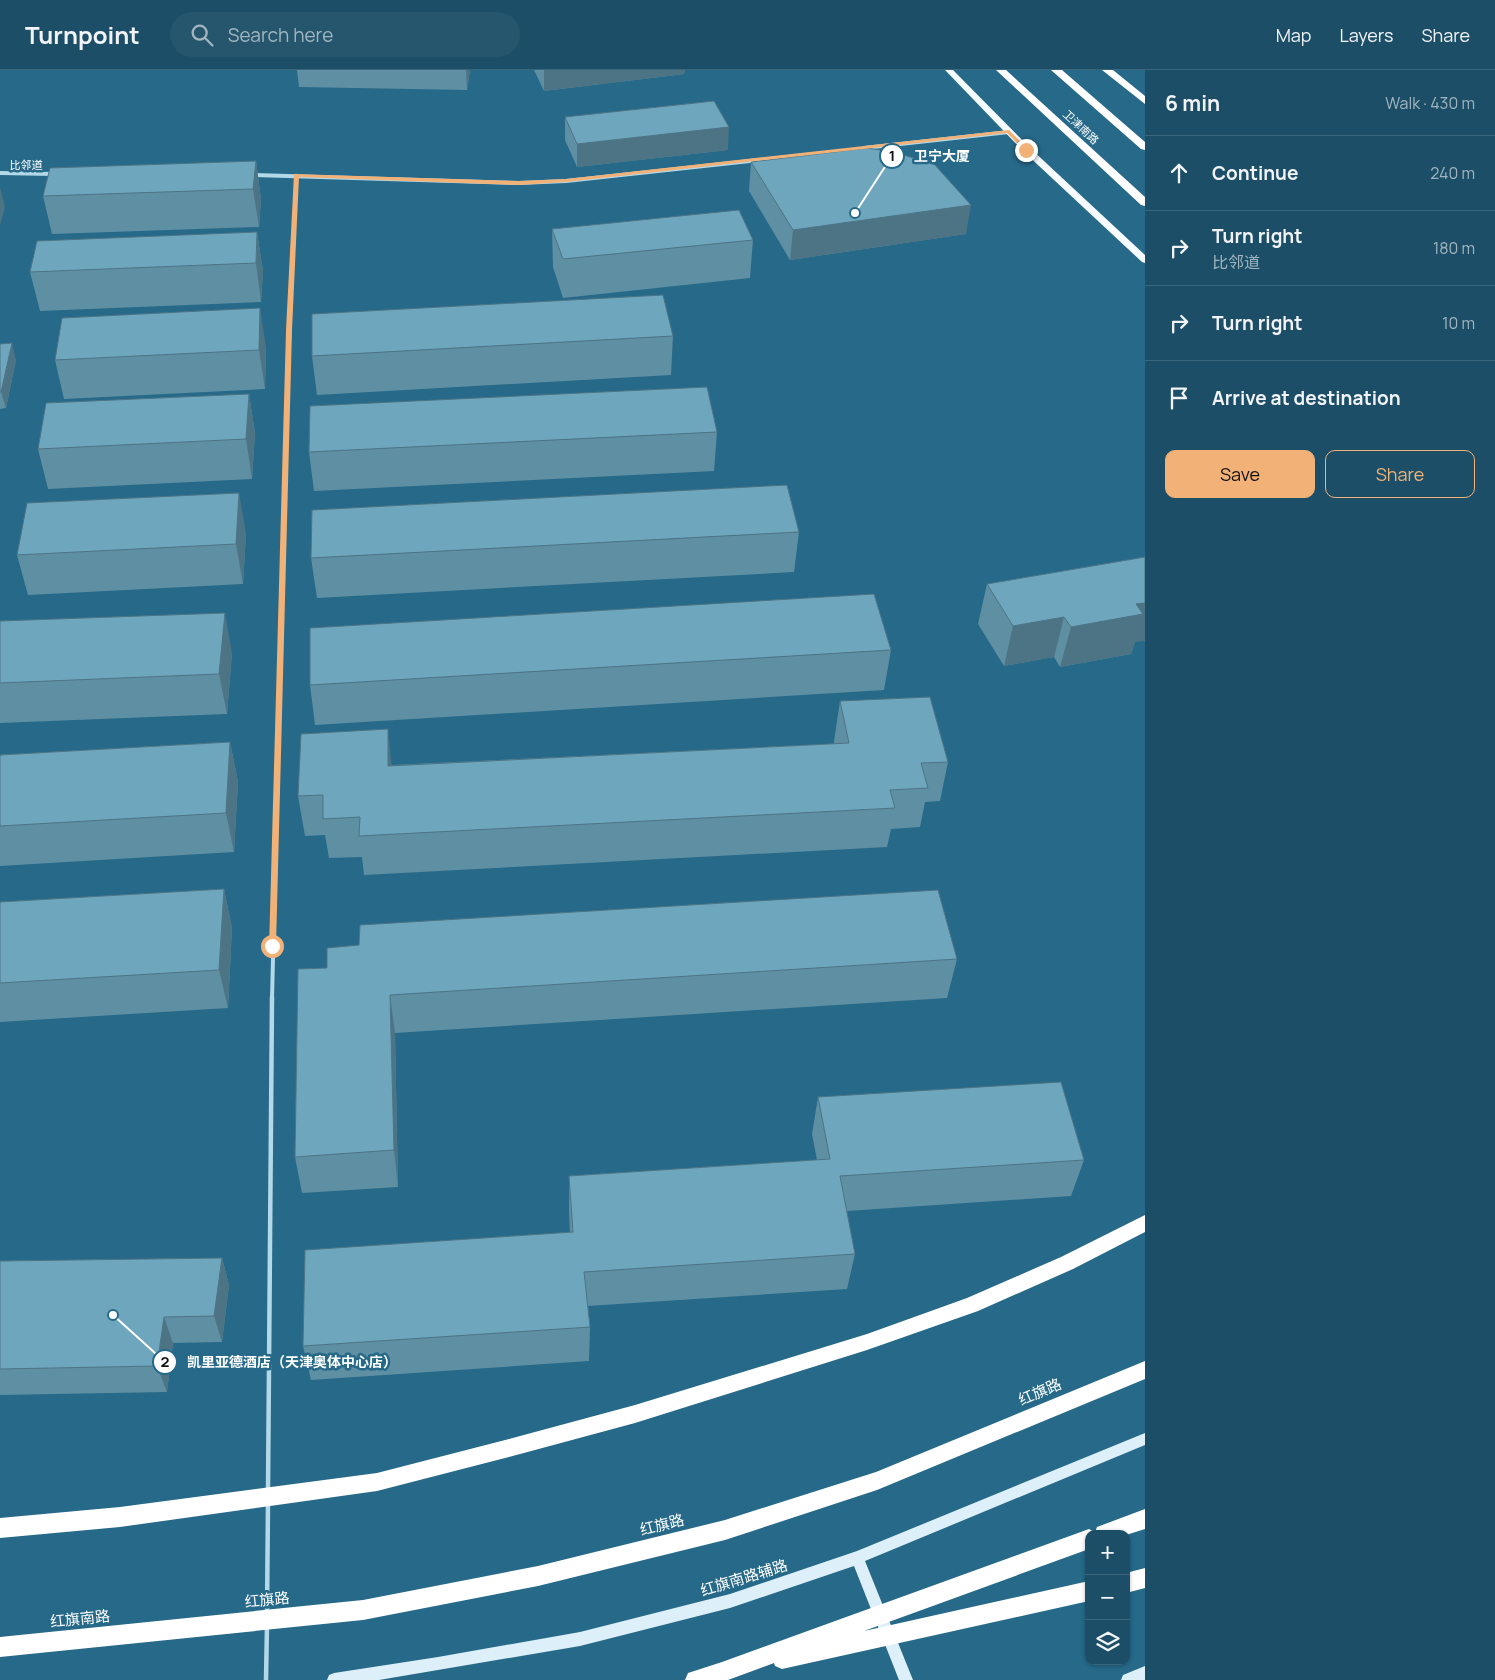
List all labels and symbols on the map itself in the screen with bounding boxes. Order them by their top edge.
street label: 卫津南路 [1060,106,1103,147]
route end [1015,139,1038,162]
callout: 卫宁大厦 [879,142,980,171]
text: 1 [889,145,895,166]
text: 卫宁大厦 [914,146,970,165]
street label: 比邻道 [10,157,43,172]
route start [261,935,284,958]
callout: 凯里亚德酒店（天津奥体中心店） [152,1347,407,1376]
text: 2 [161,1351,170,1372]
text: 凯里亚德酒店（天津奥体中心店） [187,1352,397,1371]
street label: 红旗路 [1015,1373,1065,1410]
street label: 红旗路 [637,1509,686,1540]
street label: 红旗南路辅路 [698,1554,790,1601]
street label: 红旗路 [243,1587,290,1612]
street label: 红旗南路 [49,1605,111,1632]

